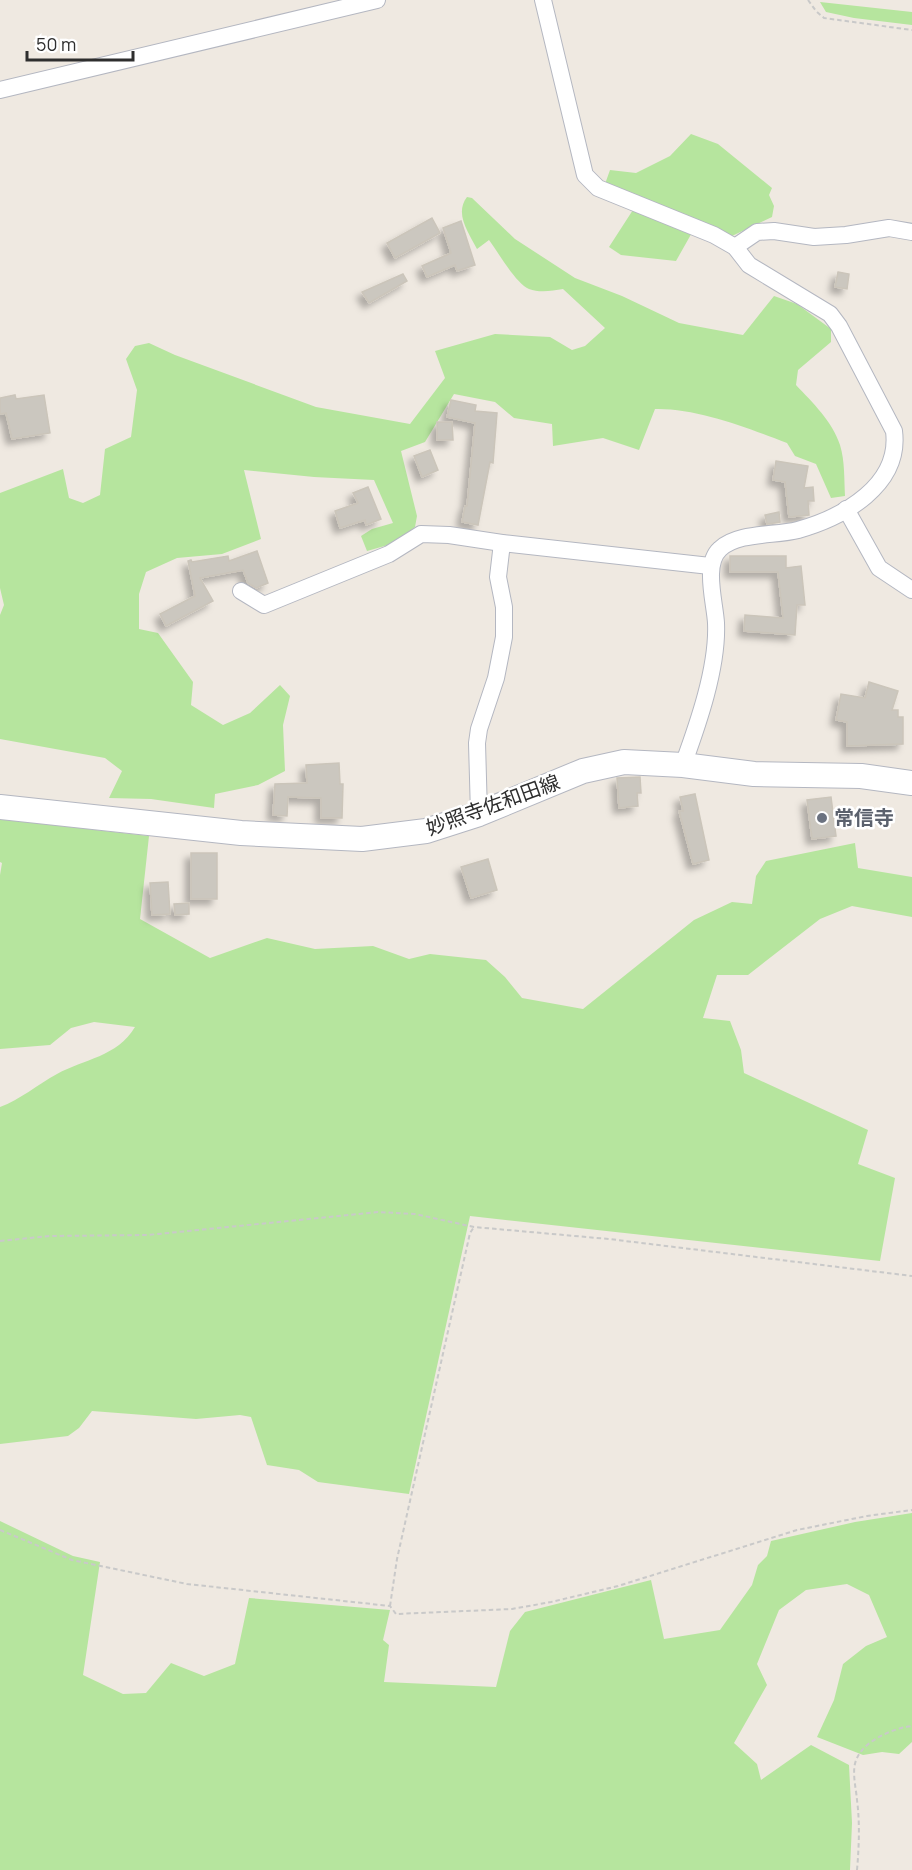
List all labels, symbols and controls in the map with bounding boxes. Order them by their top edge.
scale bar [27,24,134,62]
text: 50 m [36,32,76,56]
street label: 妙照寺佐和田線 [422,768,563,841]
place label: 常信寺 [834,804,894,831]
marker: 常信寺 [815,811,829,825]

